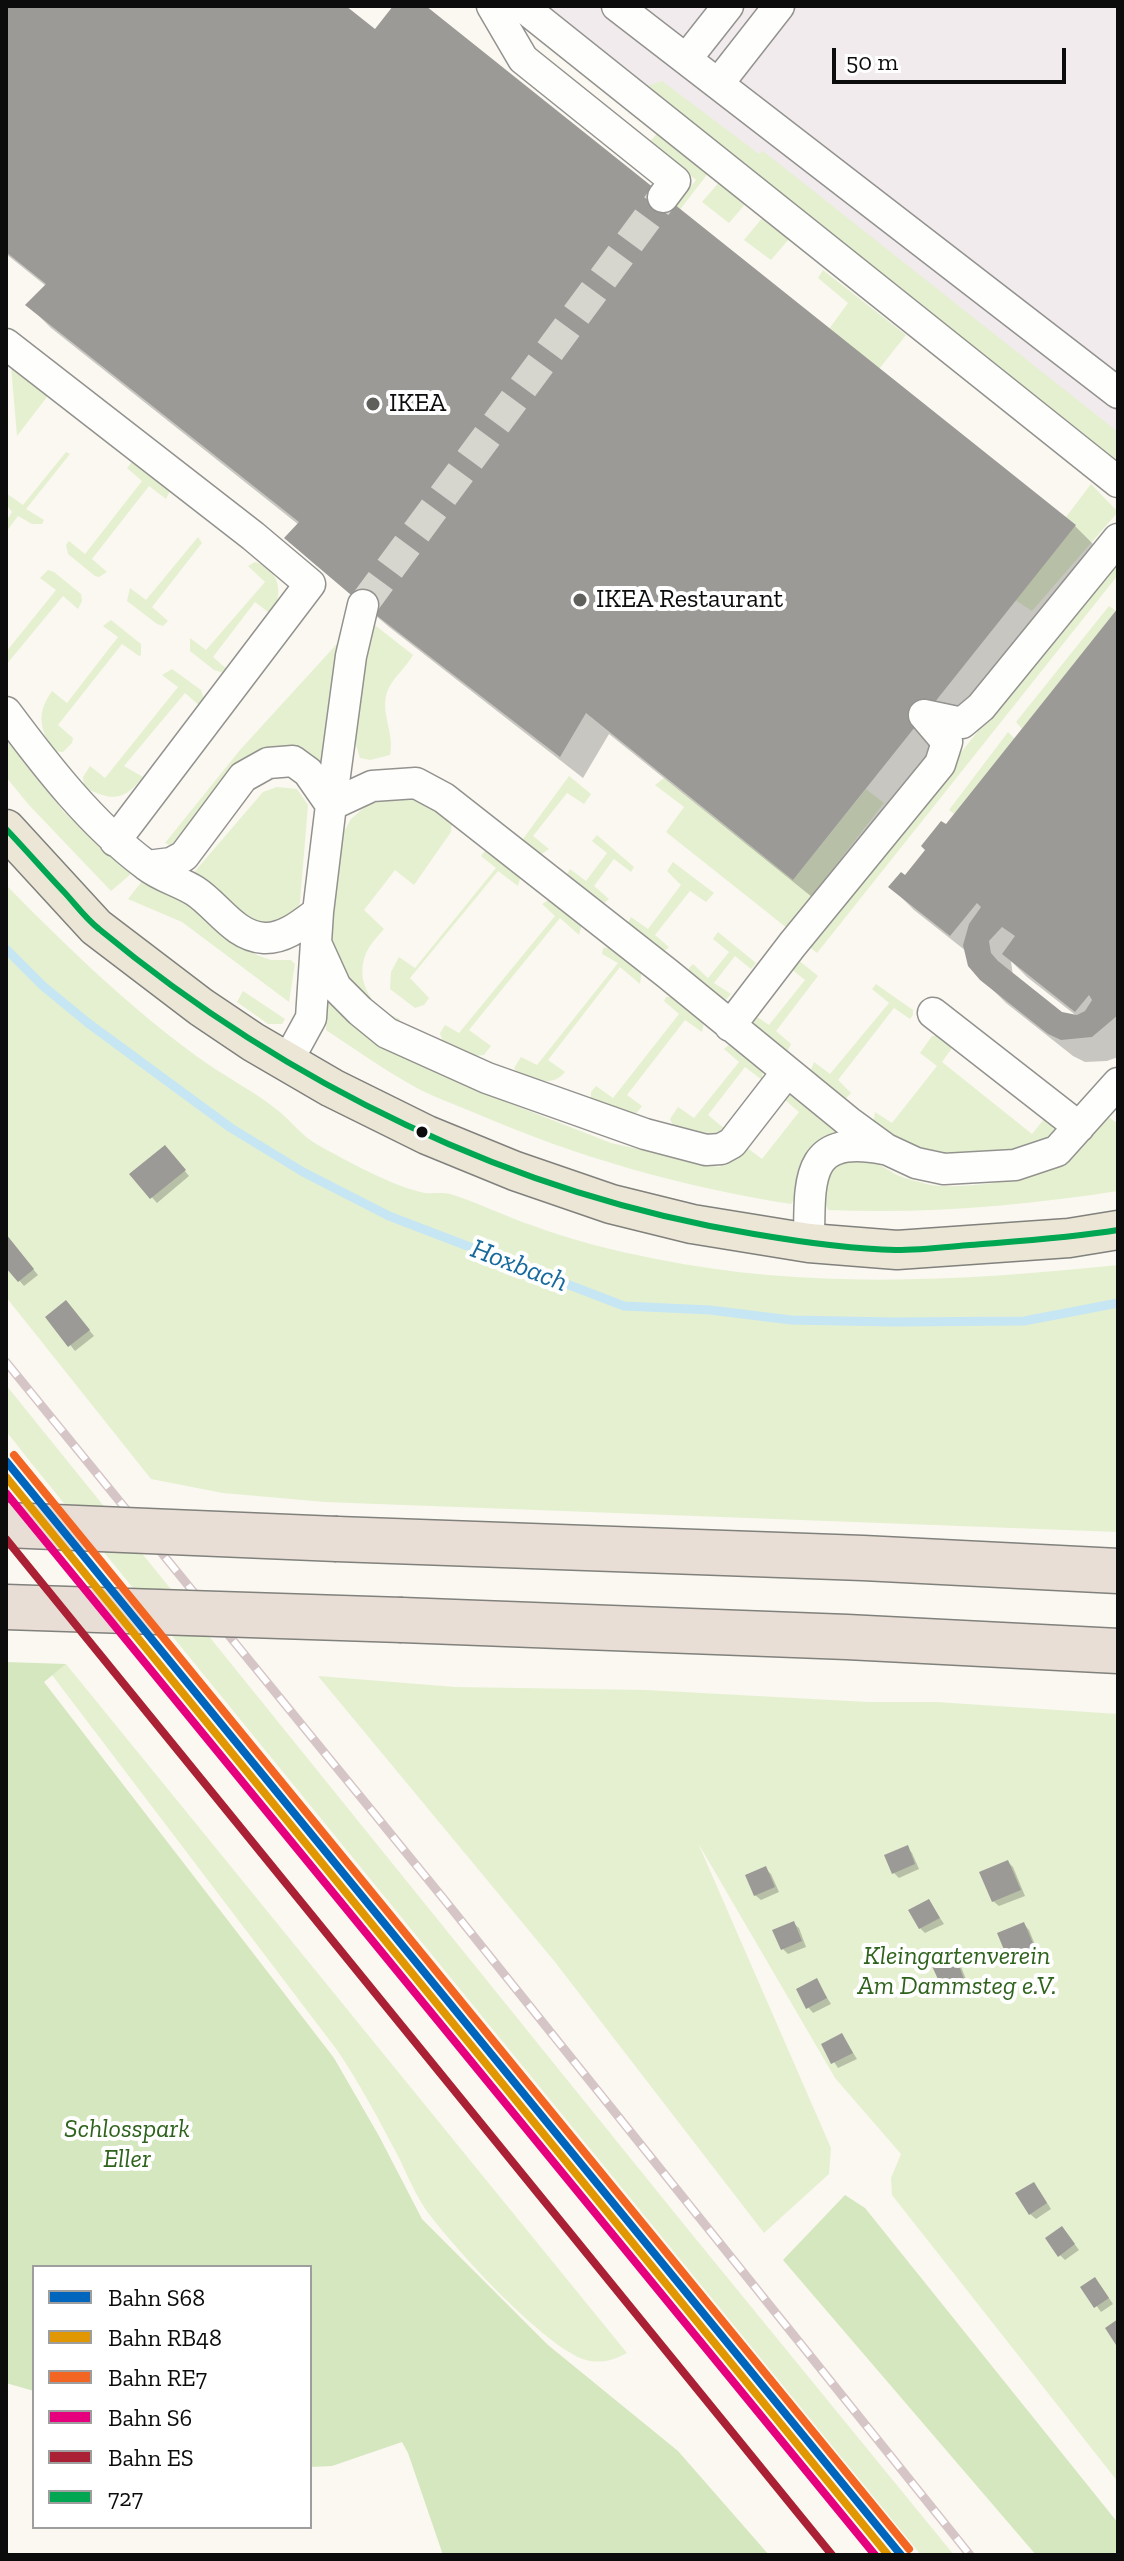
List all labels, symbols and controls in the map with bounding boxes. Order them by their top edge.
scale bar [836,32,1070,82]
text: 50 m [846,47,898,76]
place label: IKEA [389,388,446,420]
marker: IKEA [364,395,382,413]
place label: IKEA Restaurant [596,584,783,616]
marker: IKEA Restaurant [571,591,589,609]
unlabelled marker [414,1124,430,1140]
water label: Hoxbach [466,1232,572,1300]
park label: Kleingartenverein Am Dammsteg e.V. [857,1941,1057,2002]
park label: Schlosspark Eller [64,2114,190,2176]
legend [32,2265,312,2529]
text: Bahn S68 [108,2283,205,2312]
text: Bahn RB48 [108,2323,222,2352]
text: Bahn RE7 [108,2363,207,2392]
text: Bahn S6 [108,2403,192,2432]
text: Bahn ES [108,2443,194,2472]
text: 727 [108,2483,143,2512]

